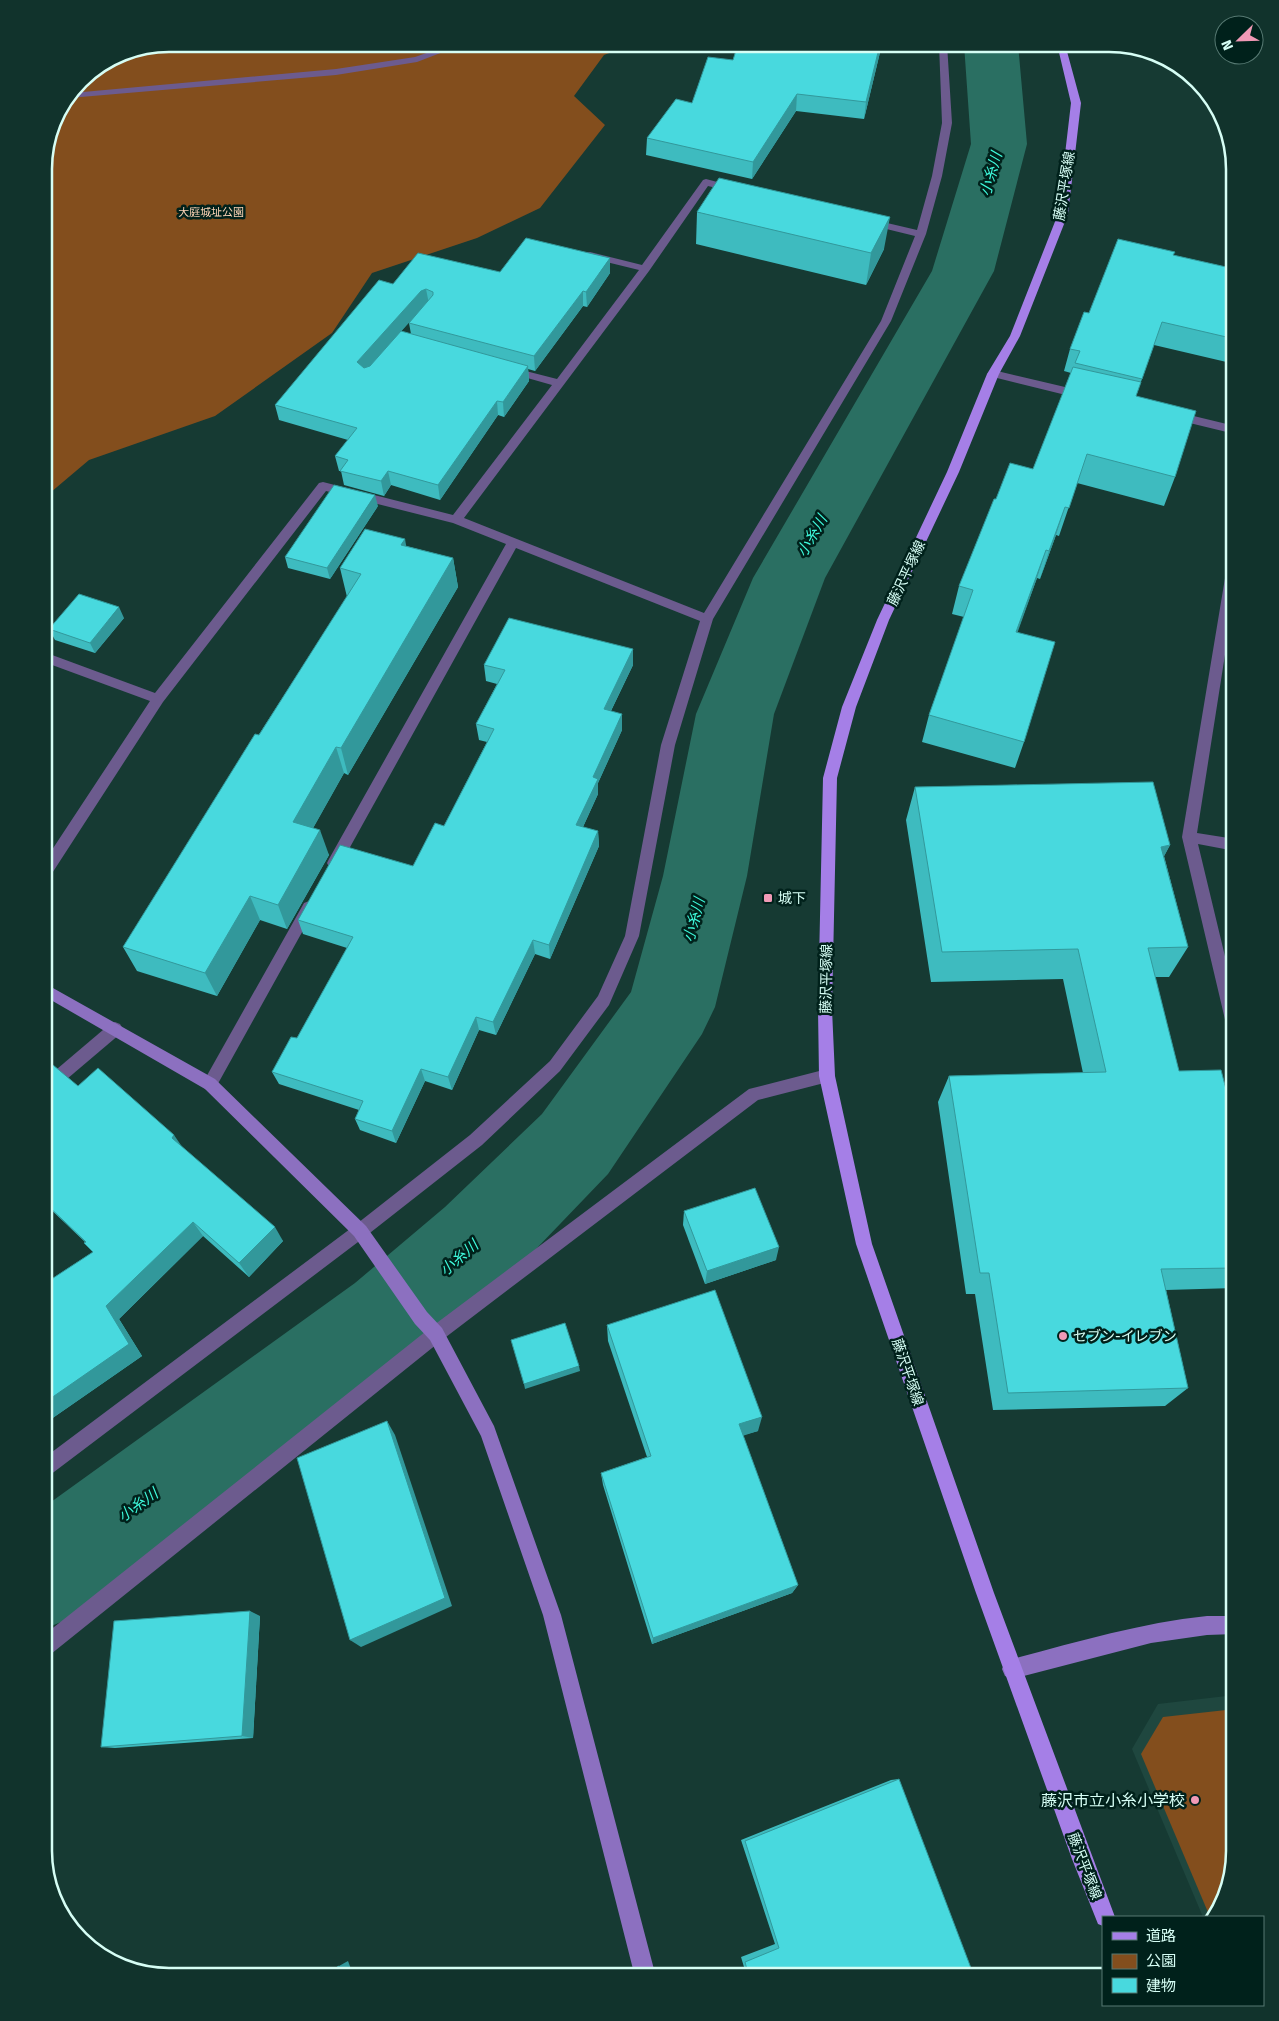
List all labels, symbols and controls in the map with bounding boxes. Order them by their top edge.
north arrow [1214,15,1264,65]
text: N [1218,37,1237,52]
water label: 小糸川 [976,148,1006,198]
street label: 藤沢平塚線 [1051,150,1078,222]
park label: 大庭城址公園 [178,206,244,219]
water label: 小糸川 [793,510,832,560]
street label: 藤沢平塚線 [884,538,929,609]
place label: 城下 [778,890,806,907]
marker: 城下 [762,892,774,904]
water label: 小糸川 [679,894,709,944]
street label: 藤沢平塚線 [817,944,836,1014]
water label: 小糸川 [436,1235,483,1280]
place label: セブン-イレブン [1073,1328,1177,1345]
marker: セブン-イレブン [1057,1330,1069,1342]
street label: 藤沢平塚線 [888,1336,927,1408]
water label: 小糸川 [115,1483,163,1526]
place label: 藤沢市立小糸小学校 [1041,1791,1185,1810]
marker: 藤沢市立小糸小学校 [1189,1794,1201,1806]
street label: 藤沢平塚線 [1064,1830,1105,1902]
legend [1102,1916,1264,2006]
text: 道路 [1146,1927,1176,1945]
text: 公園 [1146,1952,1176,1970]
text: 建物 [1146,1977,1176,1995]

